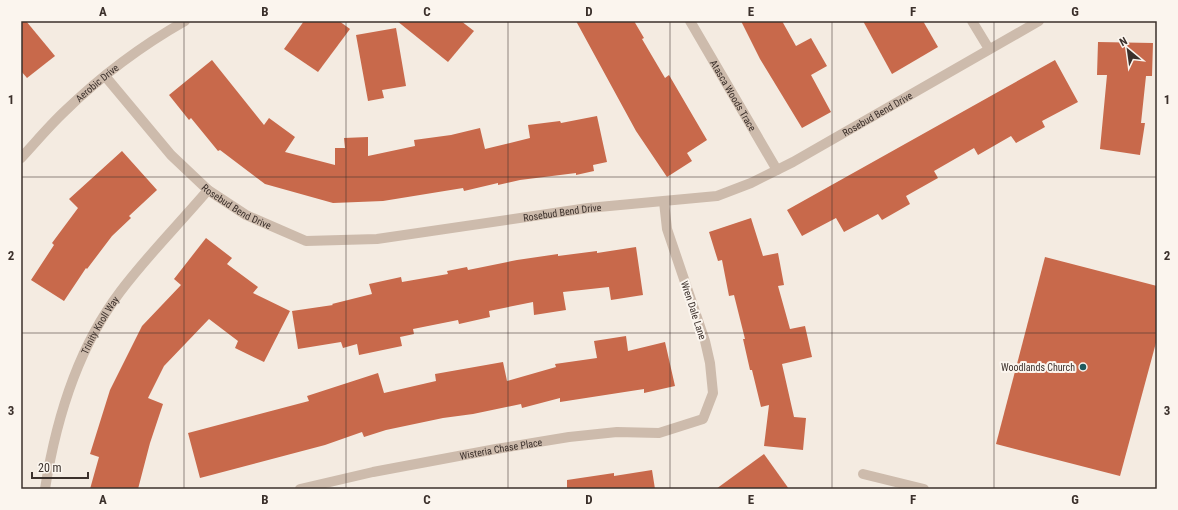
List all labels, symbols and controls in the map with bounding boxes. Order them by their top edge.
text: A [99,4,107,19]
text: B [261,4,269,19]
text: C [423,4,431,19]
text: D [585,4,593,19]
text: E [748,4,755,19]
text: F [910,4,916,19]
text: G [1071,4,1079,19]
north arrow [1108,30,1148,70]
text: N [1117,34,1130,49]
street label: Atasca Woods Trace [708,58,758,133]
street label: Aerobic Drive [74,62,121,104]
street label: Rosebud Bend Drive [840,90,915,139]
text: 1 [8,92,14,107]
text: 1 [1164,92,1170,107]
street label: Rosebud Bend Drive [199,182,273,231]
street label: Rosebud Bend Drive [522,202,602,223]
text: 2 [8,248,15,263]
text: 2 [1164,248,1171,263]
street label: Wren Dale Lane [679,279,708,341]
street label: Trinity Knoll Way [79,294,121,356]
place label: Woodlands Church [1001,362,1075,373]
marker: Woodlands Church [1078,362,1088,372]
text: 3 [8,403,14,418]
text: 3 [1164,403,1170,418]
street label: Wisteria Chase Place [459,436,543,462]
scale bar [32,454,88,480]
text: 20 m [38,461,62,475]
text: A [99,492,107,507]
text: B [261,492,269,507]
text: C [423,492,431,507]
text: D [585,492,593,507]
text: E [748,492,755,507]
text: F [910,492,916,507]
text: G [1071,492,1079,507]

